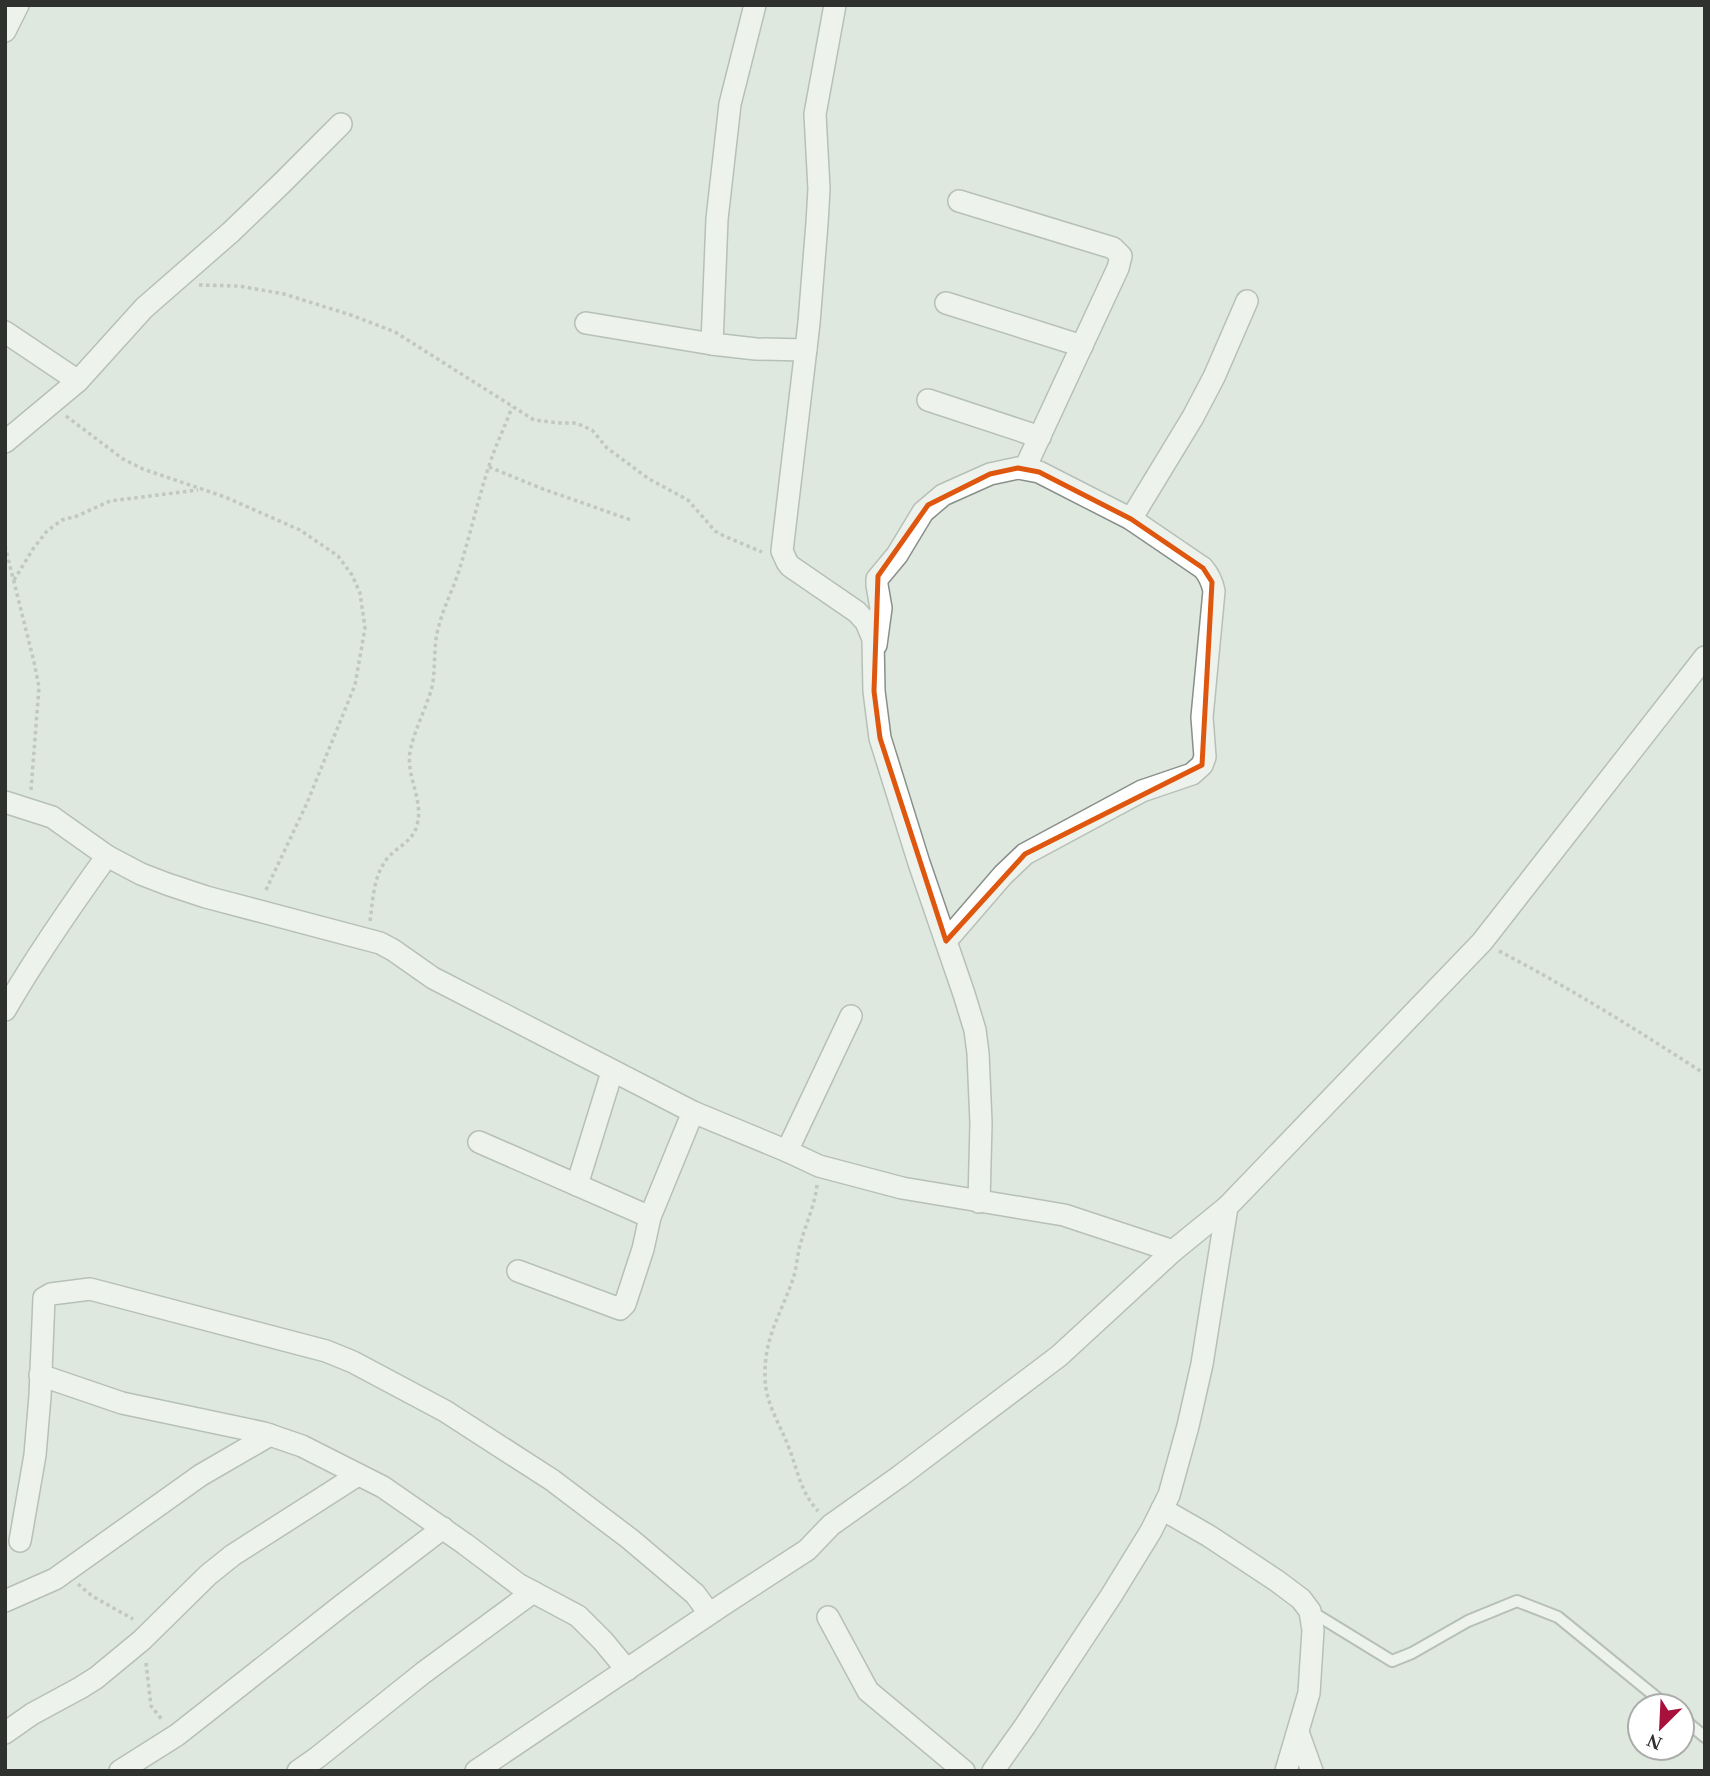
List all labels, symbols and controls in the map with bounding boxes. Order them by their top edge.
north arrow [1626,1692,1696,1762]
text: N [1644,1730,1665,1754]

